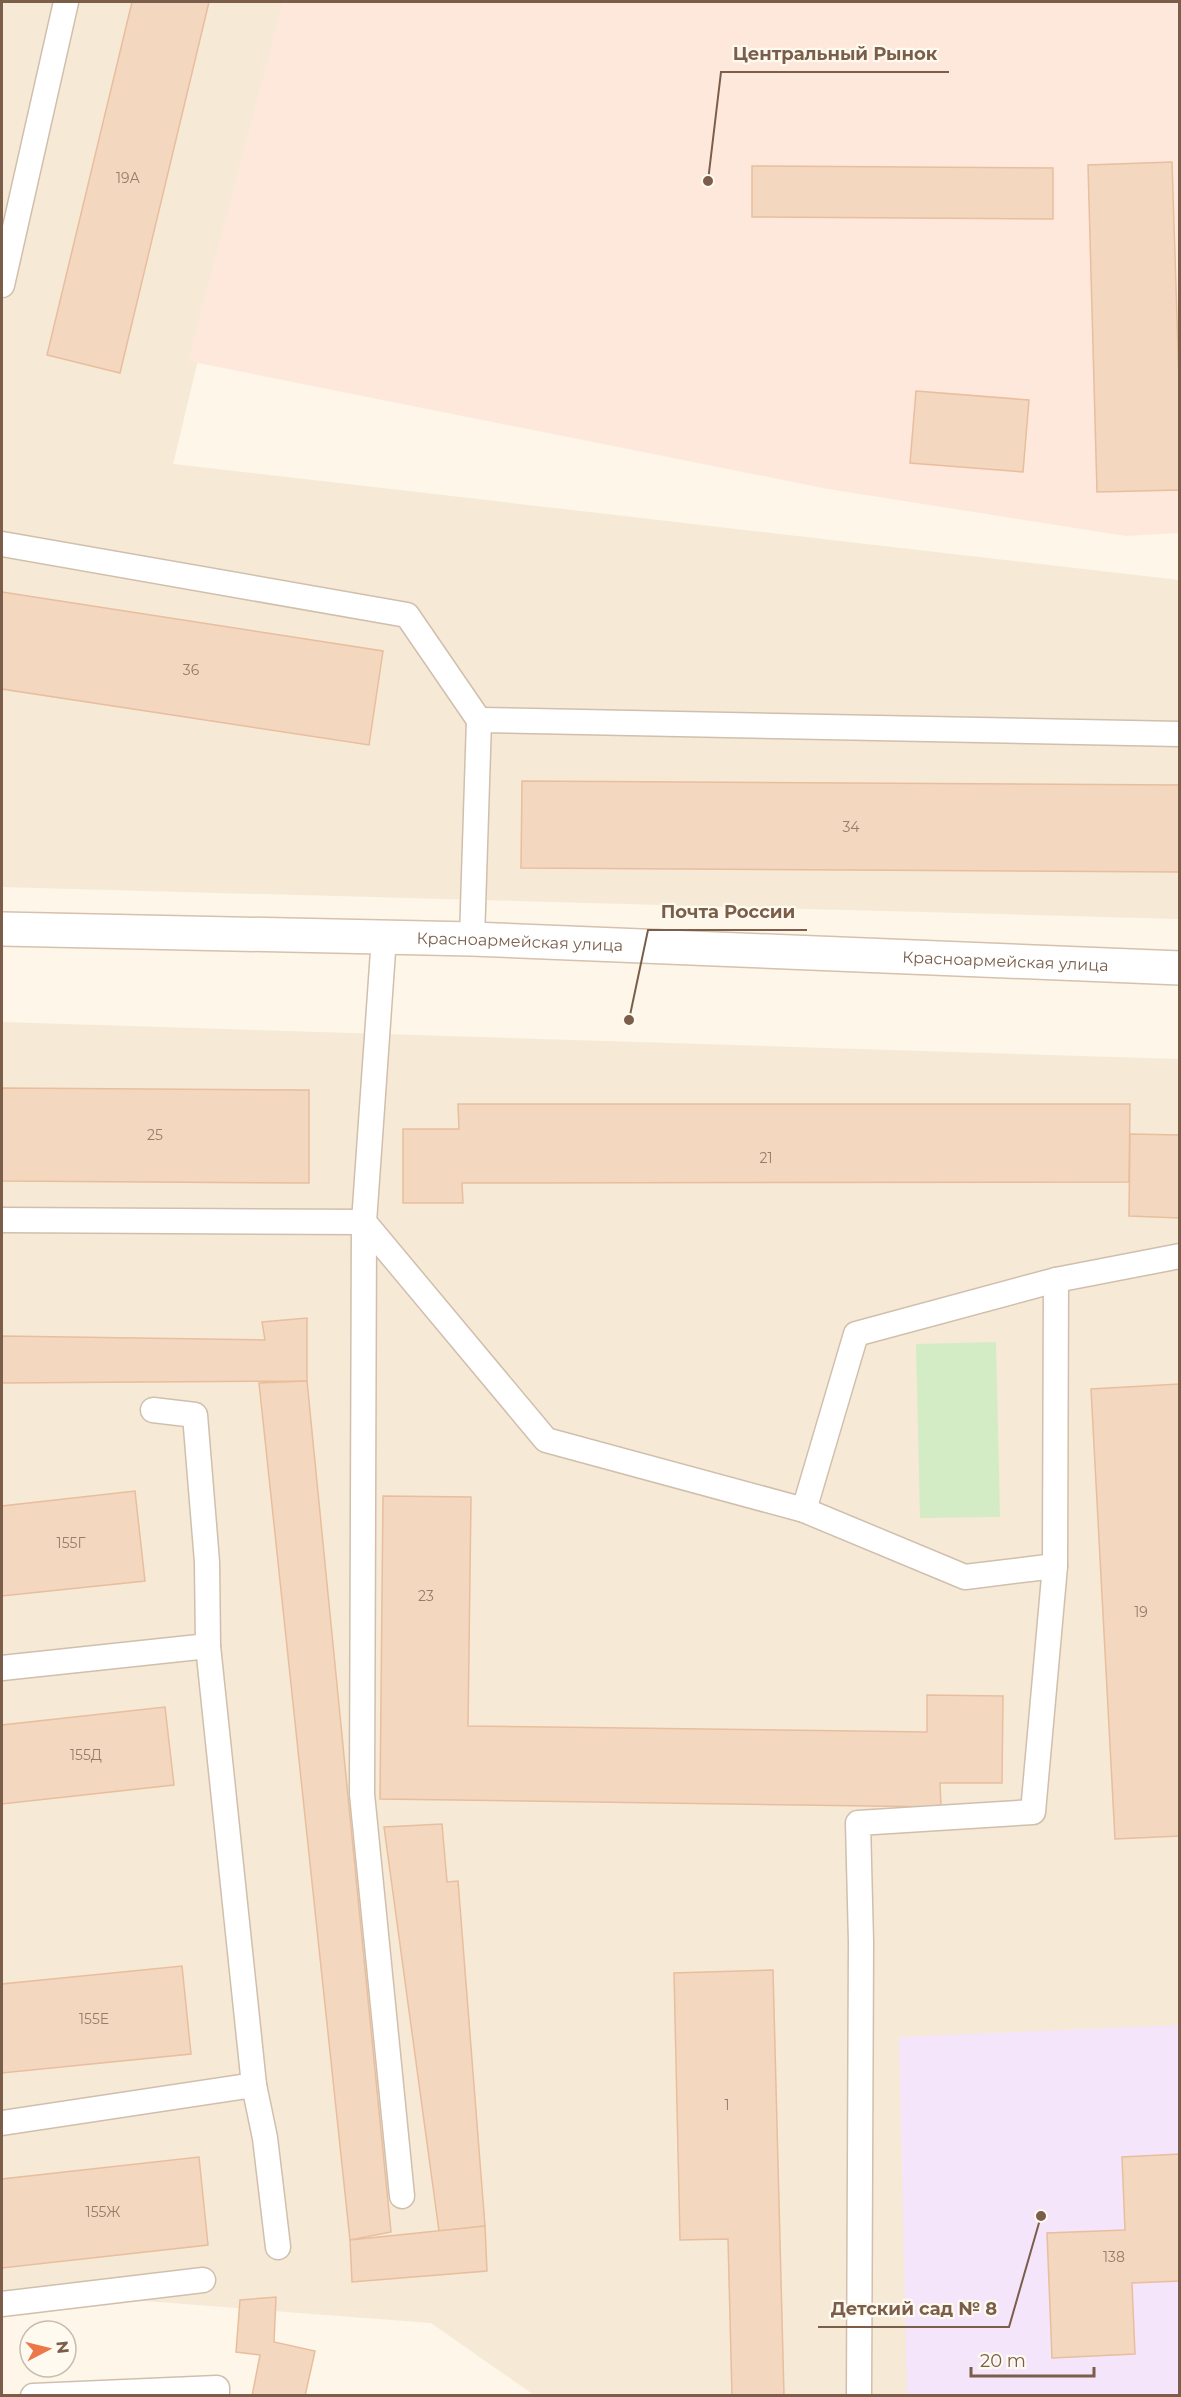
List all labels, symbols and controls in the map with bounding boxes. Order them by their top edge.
callout: Центральный Рынок [721,36,949,72]
text: Центральный Рынок [733,43,938,65]
house number: 19А [116,169,141,187]
house number: 36 [183,661,200,679]
house number: 34 [842,818,860,836]
callout: Почта России [648,894,807,930]
text: Почта России [661,901,795,923]
street label: Красноармейская улица [416,929,623,955]
street label: Красноармейская улица [902,948,1109,975]
house number: 25 [147,1126,163,1144]
house number: 21 [759,1149,773,1167]
house number: 155Г [57,1534,85,1552]
house number: 23 [418,1587,434,1605]
house number: 19 [1134,1603,1148,1621]
house number: 155Д [70,1746,102,1764]
house number: 155Е [79,2010,109,2028]
house number: 1 [724,2096,730,2114]
house number: 155Ж [86,2203,120,2221]
house number: 138 [1103,2248,1125,2266]
callout: Детский сад № 8 [818,2291,1009,2327]
text: Детский сад № 8 [831,2298,997,2320]
north arrow [18,2319,78,2379]
text: N [52,2340,73,2355]
scale bar [971,2340,1094,2378]
text: 20 m [980,2350,1026,2372]

